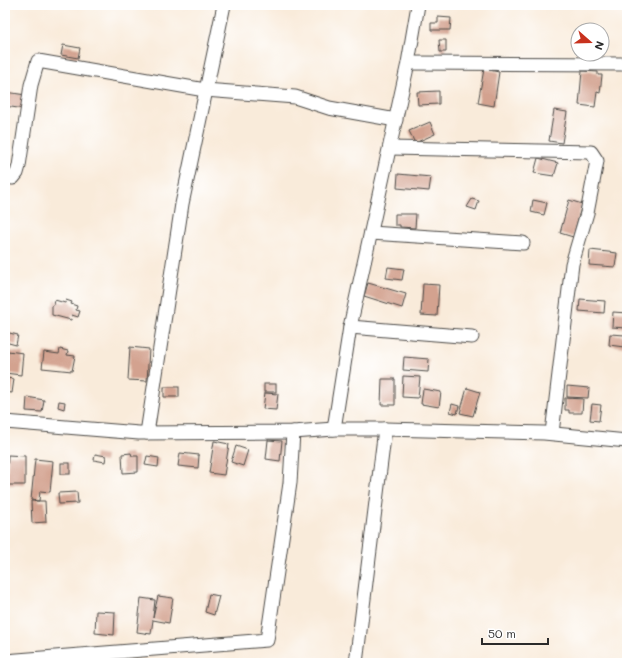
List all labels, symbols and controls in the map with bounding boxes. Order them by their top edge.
north arrow [570,22,610,62]
text: N [591,39,608,52]
scale bar [482,620,548,646]
text: 50 m [488,625,516,641]

